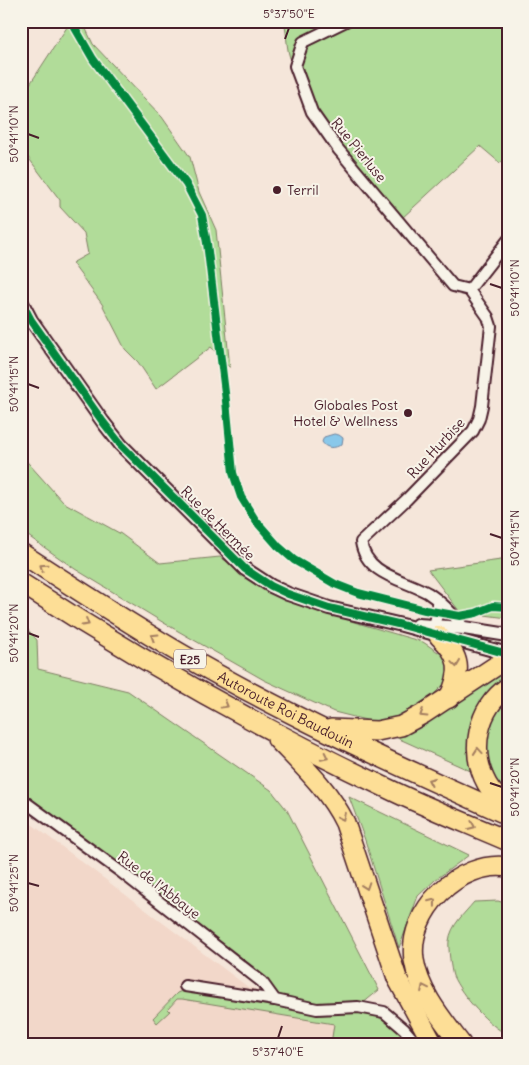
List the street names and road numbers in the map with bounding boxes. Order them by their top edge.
street label: Rue Pierluse [328,114,390,186]
street label: Rue Hurbise [403,414,469,482]
street label: Rue de Hermée [177,482,259,564]
road number: E25 [174,650,206,669]
street label: Autoroute Roi Baudouin [214,667,357,752]
street label: Rue de l'Abbaye [114,847,204,923]

